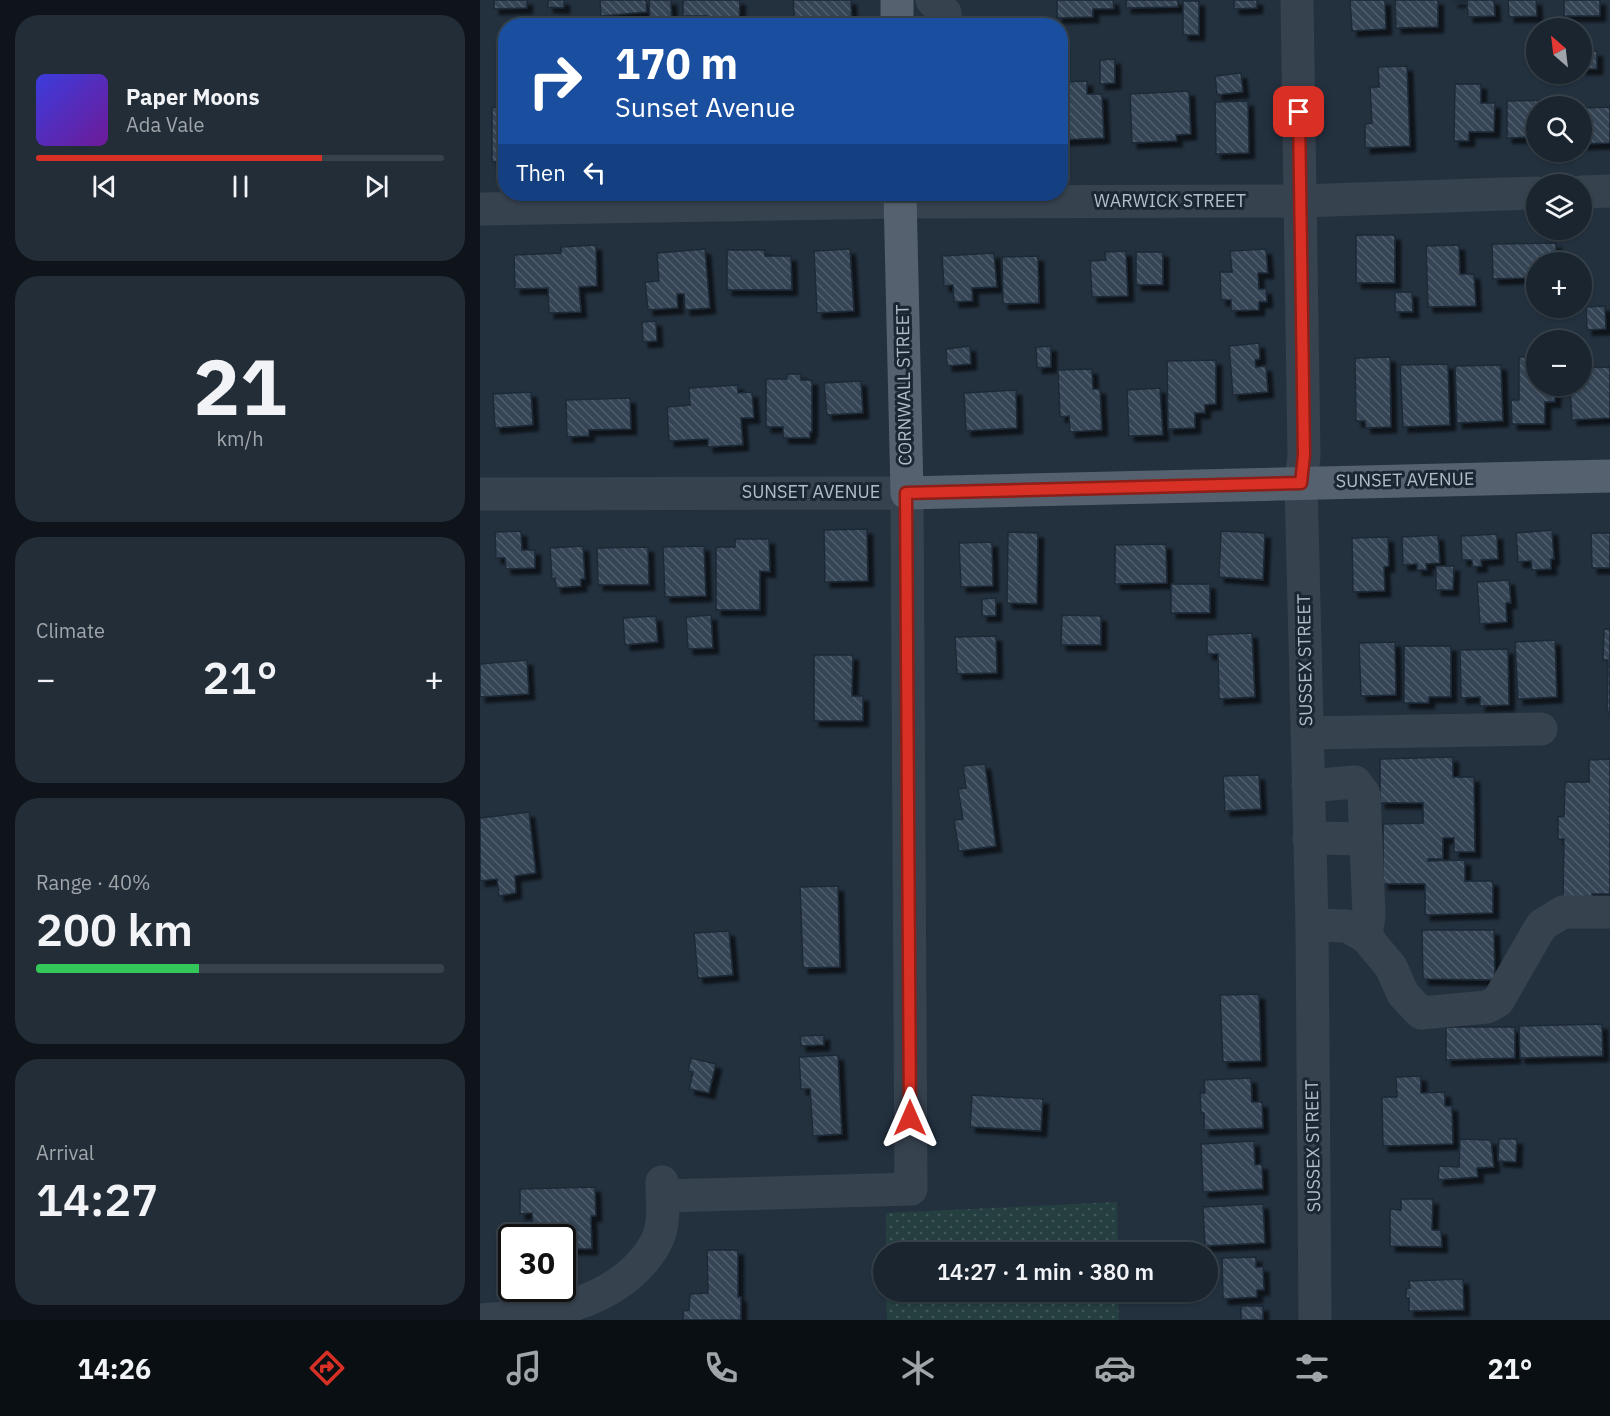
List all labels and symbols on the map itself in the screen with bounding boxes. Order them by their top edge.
north arrow [1526,18,1592,84]
pin [1273,86,1324,137]
street label: WARWICK STREET [1094,189,1246,212]
street label: CORNWALL STREET [891,304,916,466]
street label: SUNSET AVENUE [1336,467,1474,492]
street label: SUNSET AVENUE [742,480,880,503]
street label: SUSSEX STREET [1292,594,1317,726]
street label: SUSSEX STREET [1300,1080,1325,1212]
position arrow [878,1086,942,1150]
speed limit sign: 30 [498,1224,576,1302]

